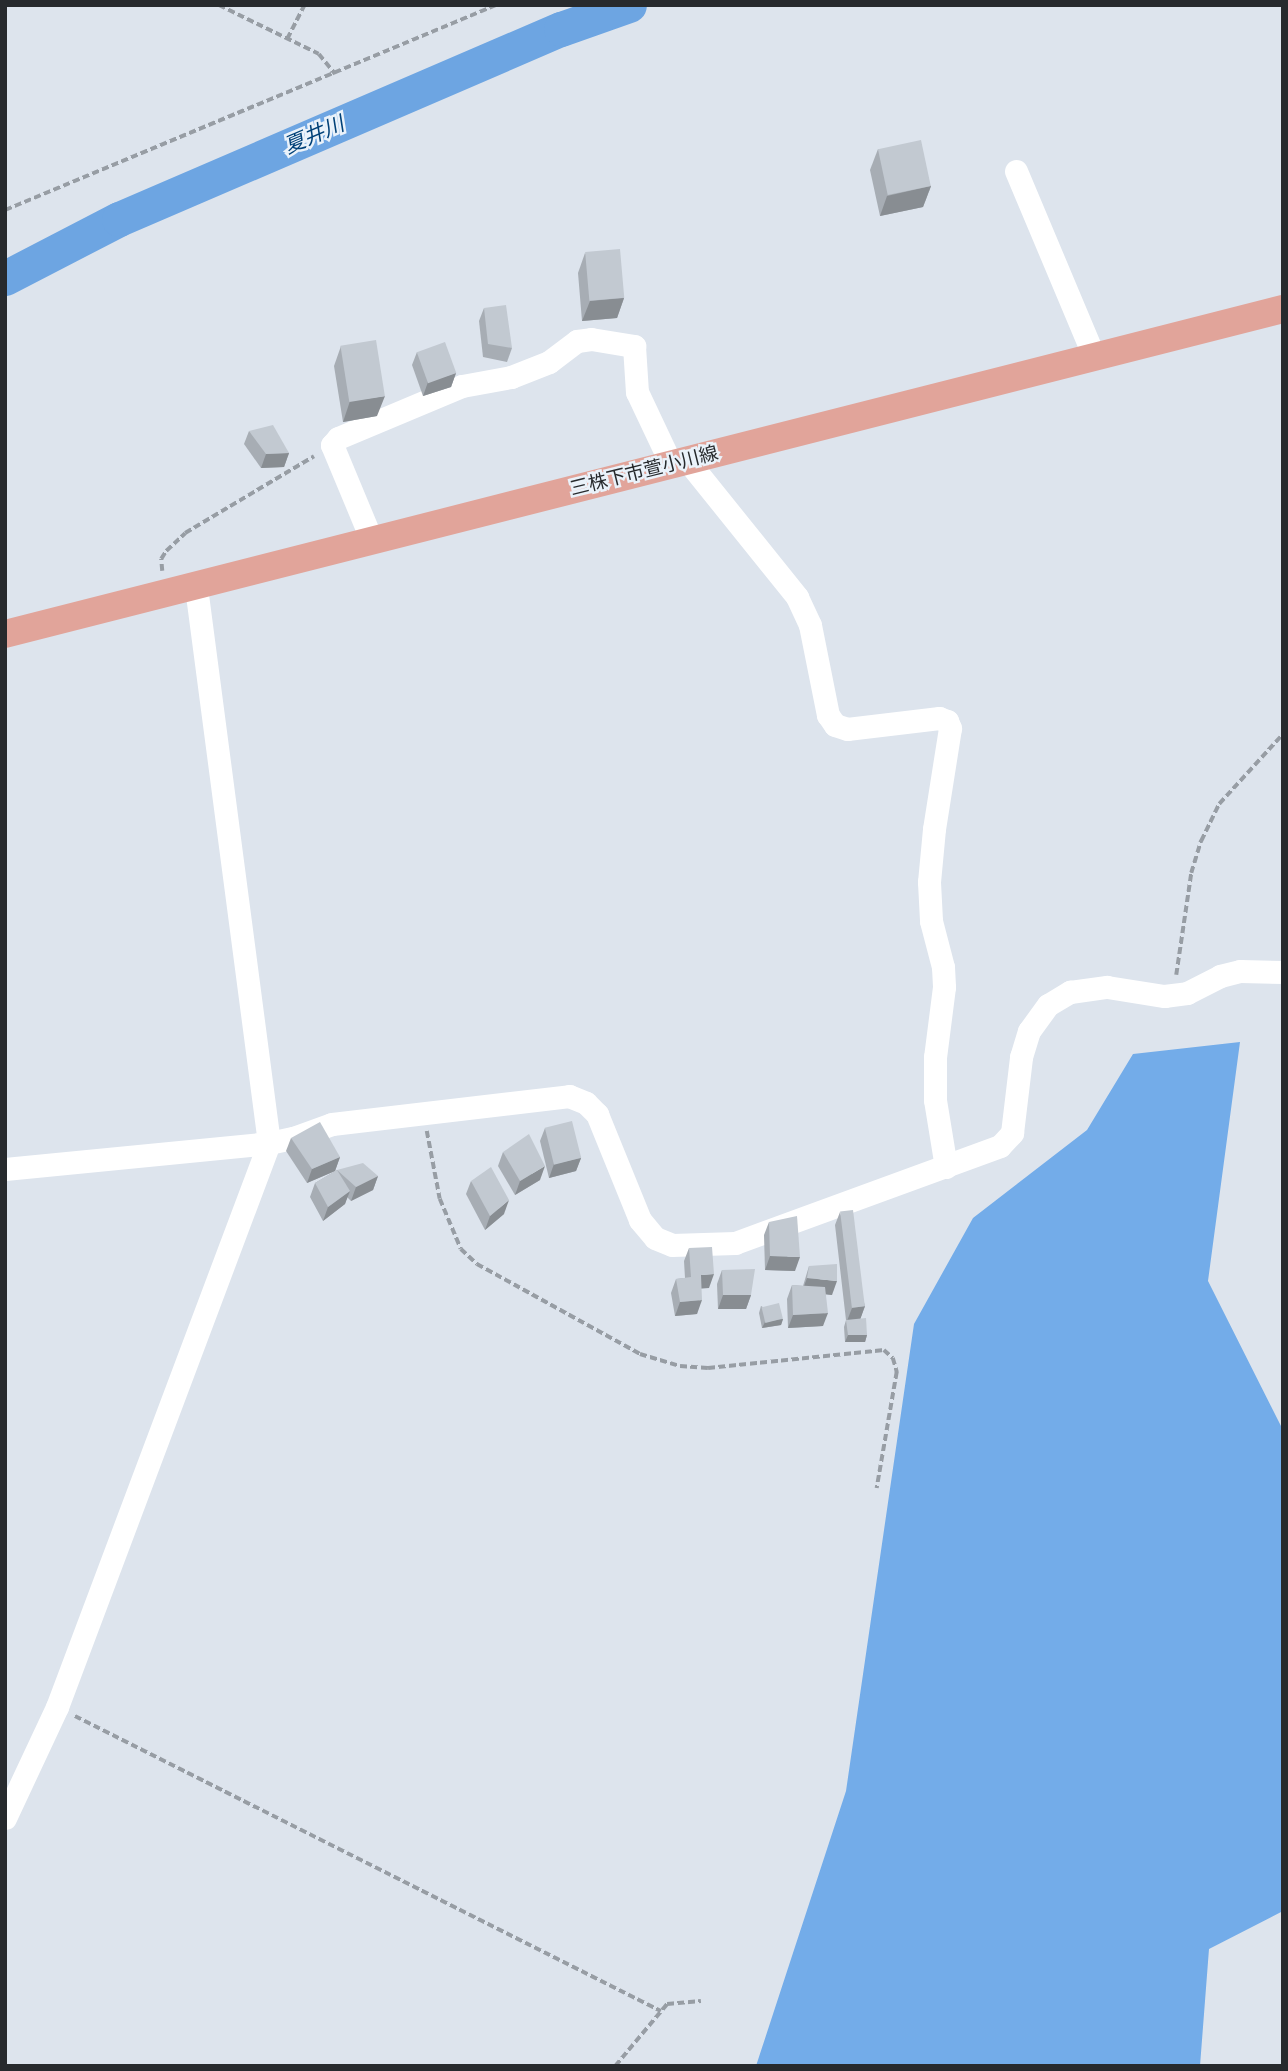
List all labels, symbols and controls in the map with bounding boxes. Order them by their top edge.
water label: 夏井川 [280,111,348,159]
street label: 三株下市萱小川線 [567,442,721,500]

